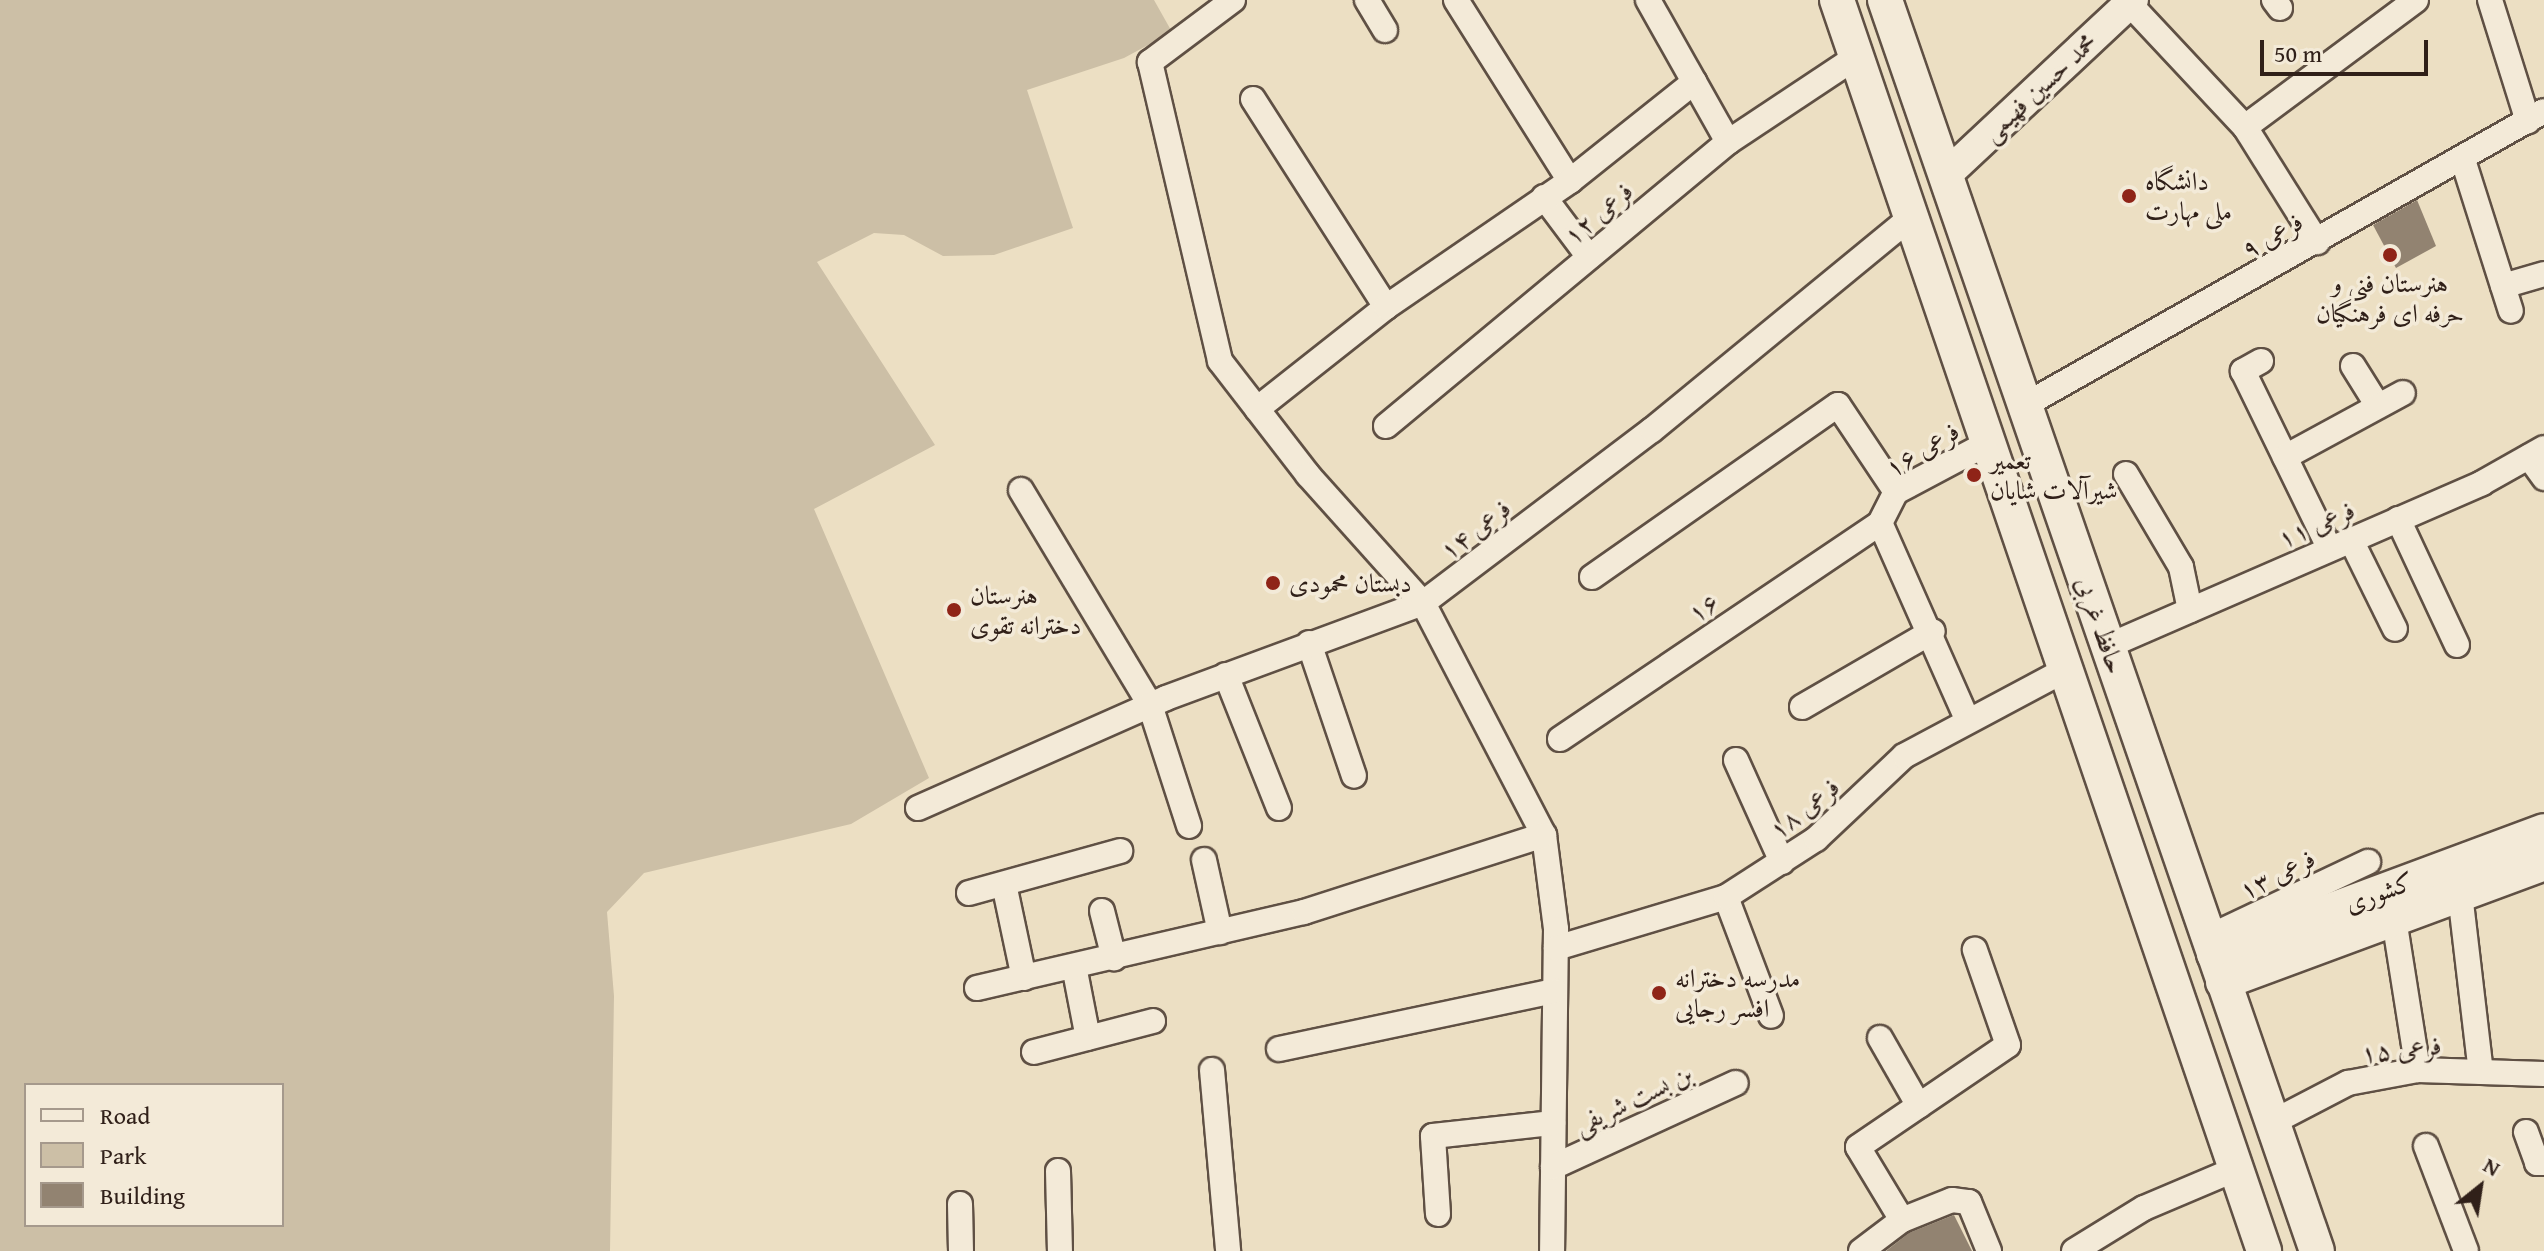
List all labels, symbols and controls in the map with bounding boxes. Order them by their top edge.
scale bar [2264,24,2432,74]
street label: محمد حسین فهیمی [1975,26,2103,148]
text: 50 m [2274,36,2322,71]
place label: دانشگاه ملی مهارت [2145,165,2232,226]
street label: فرعی ۱۲ [1557,175,1639,251]
marker: دانشگاه ملی مهارت [2120,187,2138,205]
street label: فرعی ۹ [2236,206,2308,264]
marker: هنرستان فنی و حرفه ای فرهنگیان [2381,246,2399,264]
place label: هنرستان فنی و حرفه ای فرهنگیان [2316,267,2464,328]
street label: فرعی ۱۶ [1879,415,1965,483]
place label: تعمیر شیرآلات شایان [1990,444,2118,506]
marker: تعمیر شیرآلات شایان [1965,466,1983,484]
street label: فرعی ۱۴ [1433,492,1517,566]
street label: فرعی ۱۱ [2273,494,2359,554]
place label: دبستان محمودی [1289,567,1412,599]
street label: حافظ غربی [2070,572,2132,678]
marker: دبستان محمودی [1264,574,1282,592]
place label: هنرستان دخترانه تقوی [970,579,1081,640]
street label: ۱۶ [1682,586,1724,628]
marker: هنرستان دخترانه تقوی [945,601,963,619]
street label: فرعی ۱۸ [1763,771,1845,845]
street label: فرعی ۱۳ [2234,842,2320,906]
street label: کشوری [2340,865,2418,919]
place label: مدرسه دخترانه افسر رجایی [1675,962,1800,1024]
marker: مدرسه دخترانه افسر رجایی [1650,984,1668,1002]
street label: فرعی ۱۵ [2359,1029,2443,1069]
street label: بن بست شریفی [1569,1058,1697,1140]
legend [24,1083,284,1227]
text: Road [100,1098,150,1133]
text: Park [100,1138,146,1173]
north arrow [2440,1147,2520,1227]
text: N [2478,1149,2506,1184]
text: Building [100,1178,185,1213]

